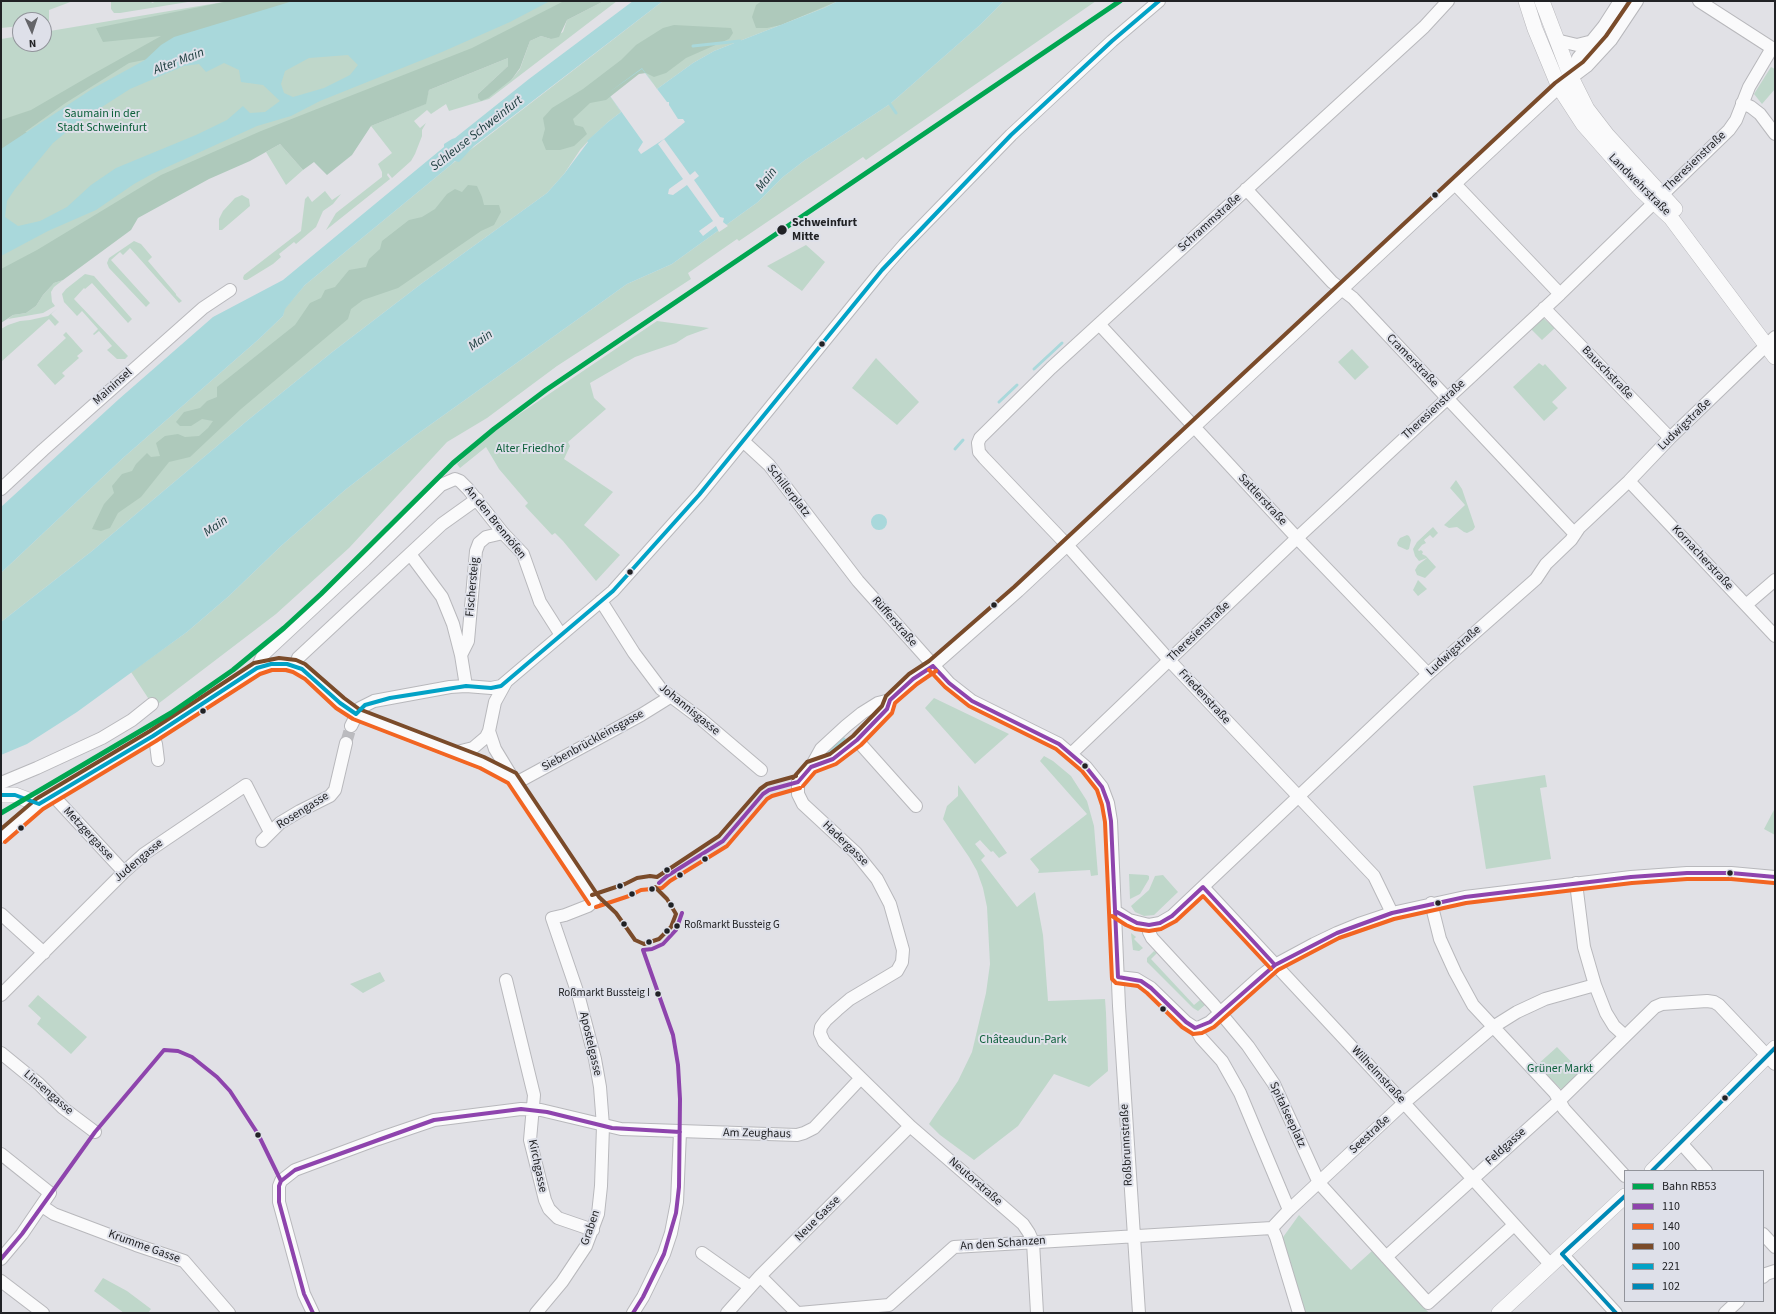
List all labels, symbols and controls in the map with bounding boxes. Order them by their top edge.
north arrow [12,12,52,52]
text: N [29,36,37,51]
water label: Alter Main [151,45,207,79]
water label: Schleuse Schweinfurt [428,93,526,175]
park label: Saumain in der Stadt Schweinfurt [57,107,147,135]
street label: Theresienstraße [1661,129,1729,195]
street label: Landwehrstraße [1605,151,1673,219]
water label: Main [753,165,781,195]
unlabelled marker [1430,190,1440,200]
street label: Schrammstraße [1176,191,1244,255]
place label: Schweinfurt Mitte [792,216,857,244]
marker: Schweinfurt Mitte [775,223,789,237]
water label: Main [466,327,496,355]
street label: Cramerstraße [1383,331,1441,391]
unlabelled marker [817,339,827,349]
street label: Bauschstraße [1578,343,1636,403]
street label: Maininsel [90,366,136,408]
street label: Theresienstraße [1399,377,1469,443]
street label: Ludwigstraße [1655,396,1715,454]
park label: Alter Friedhof [496,442,564,456]
street label: Schillerplatz [763,462,813,520]
street label: Sattlerstraße [1235,471,1289,529]
street label: An den Brennöfen [461,484,529,562]
water label: Main [201,513,231,541]
street label: Kornacherstraße [1668,522,1736,594]
street label: Fischersteig [463,557,483,617]
unlabelled marker [625,567,635,577]
street label: Rüfferstraße [868,594,920,650]
street label: Theresienstraße [1165,599,1233,665]
unlabelled marker [989,600,999,610]
street label: Ludwigstraße [1424,623,1484,679]
street label: Friedenstraße [1175,667,1233,727]
street label: Johannisgasse [656,681,722,739]
unlabelled marker [198,706,208,716]
street label: Siebenbrückleinsgasse [539,707,647,775]
unlabelled marker [1080,761,1090,771]
street label: Rosengasse [274,789,332,833]
street label: Metzgergasse [60,804,116,864]
street label: Hadergasse [819,819,871,869]
unlabelled marker [16,823,26,833]
street label: Judengasse [112,836,166,886]
unlabelled marker [700,854,710,864]
unlabelled marker [662,865,672,875]
unlabelled marker [1725,868,1735,878]
unlabelled marker [675,870,685,880]
unlabelled marker [615,881,625,891]
unlabelled marker [647,884,657,894]
unlabelled marker [627,889,637,899]
unlabelled marker [1433,898,1443,908]
unlabelled marker [666,900,676,910]
unlabelled marker [619,919,629,929]
place label: Roßmarkt Bussteig G [684,919,780,933]
marker: Roßmarkt Bussteig G [672,921,682,931]
unlabelled marker [662,926,672,936]
unlabelled marker [644,937,654,947]
place label: Roßmarkt Bussteig I [558,987,650,1001]
marker: Roßmarkt Bussteig I [653,989,663,999]
unlabelled marker [1158,1004,1168,1014]
street label: Apostelgasse [576,1011,604,1077]
park label: Châteaudun-Park [979,1033,1067,1047]
street label: Wilhelmstraße [1348,1044,1408,1106]
park label: Grüner Markt [1527,1062,1593,1076]
street label: Linsengasse [20,1068,76,1118]
street label: Spitalseeplatz [1266,1080,1308,1150]
unlabelled marker [1720,1093,1730,1103]
street label: Roßbrunnstraße [1118,1104,1136,1186]
street label: Seestraße [1347,1113,1393,1157]
street label: Feldgasse [1483,1125,1529,1169]
street label: Am Zeughaus [723,1126,791,1142]
unlabelled marker [253,1130,263,1140]
street label: Kirchgasse [524,1138,550,1194]
street label: Neutorstraße [945,1155,1005,1209]
legend [1624,1170,1764,1302]
text: Bahn RB53 [1662,1178,1716,1195]
street label: Neue Gasse [792,1193,844,1245]
text: 110 [1662,1198,1680,1215]
street label: Graben [578,1208,604,1248]
text: 140 [1662,1218,1680,1235]
street label: Krumme Gasse [106,1227,182,1267]
street label: An den Schanzen [960,1234,1046,1254]
text: 100 [1662,1238,1680,1255]
text: 221 [1662,1258,1680,1275]
text: 102 [1662,1278,1680,1295]

